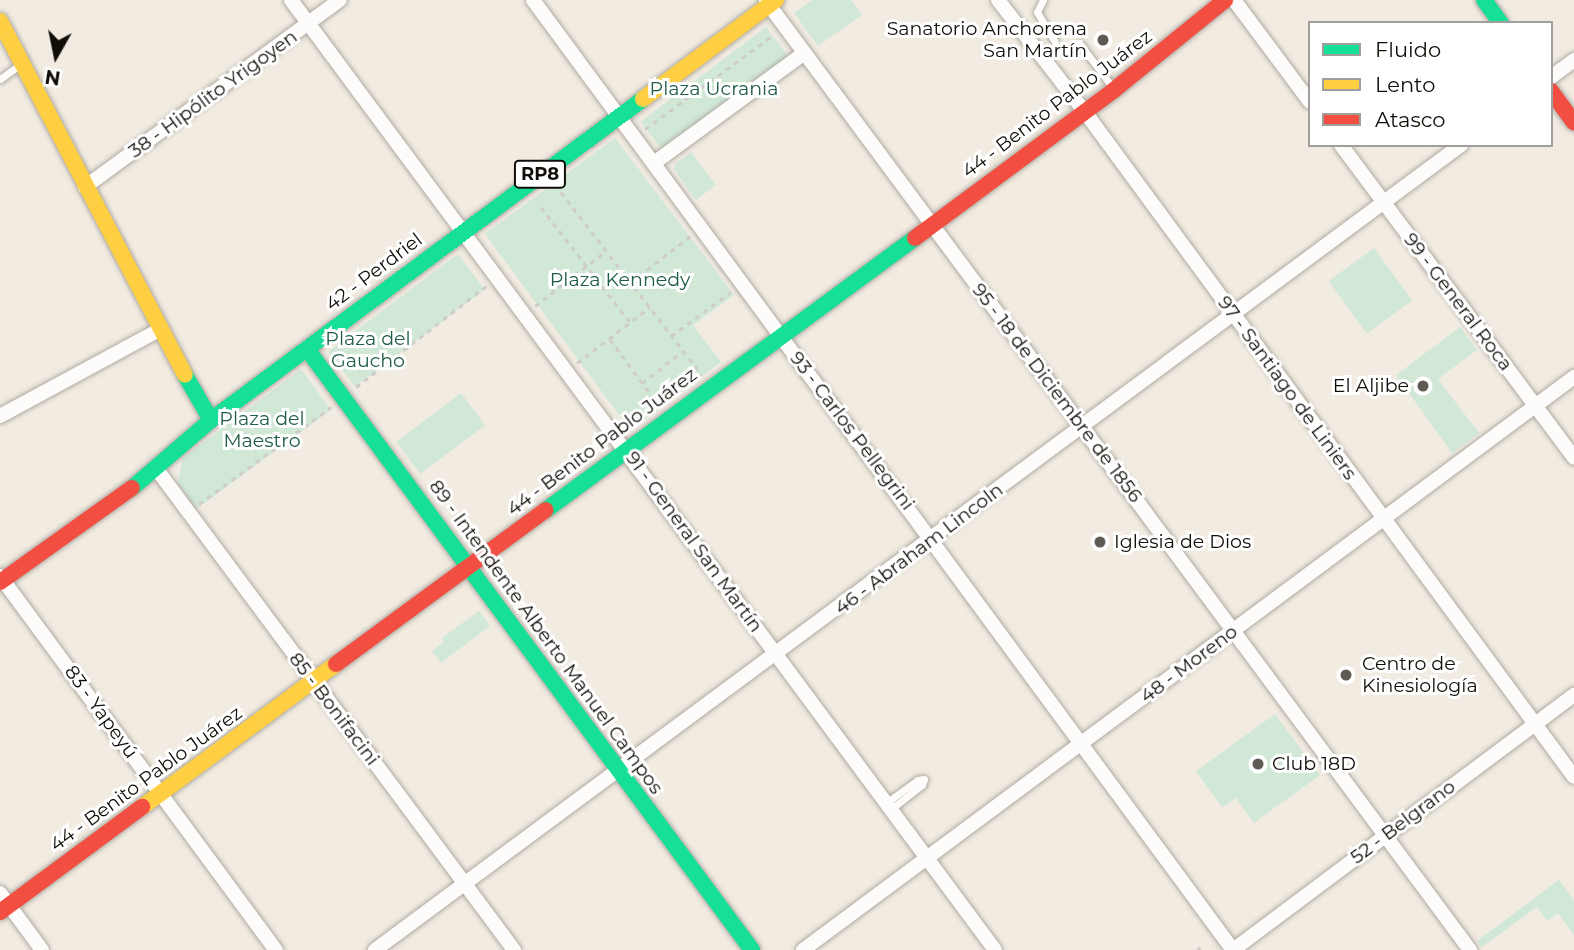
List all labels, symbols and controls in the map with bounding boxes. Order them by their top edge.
place label: Sanatorio Anchorena San Martín [887,18,1087,62]
north arrow [21,21,91,91]
legend [1308,21,1553,147]
street label: 38 - Hipólito Yrigoyen [124,25,302,163]
street label: 44 - Benito Pablo Juárez [958,25,1156,183]
marker: Sanatorio Anchorena San Martín [1093,30,1113,50]
text: Fluido [1375,37,1441,62]
text: N [43,65,62,90]
text: Lento [1375,72,1435,97]
park label: Plaza Ucrania [650,78,778,100]
text: Atasco [1375,107,1446,132]
road number: RP8 [514,160,566,188]
street label: 42 - Perdriel [321,228,427,316]
street label: 99 - General Roca [1399,229,1517,375]
park label: Plaza Kennedy [550,269,690,291]
street label: 95 - 18 de Diciembre de 1856 [967,279,1147,507]
street label: 97 - Santiago de Liniers [1213,292,1361,484]
park label: Plaza del Gaucho [325,328,411,372]
street label: 93 - Carlos Pellegrini [785,347,919,515]
street label: 44 - Benito Pablo Juárez [503,363,701,521]
place label: El Aljibe [1333,375,1409,397]
marker: El Aljibe [1415,378,1431,394]
park label: Plaza del Maestro [219,408,305,452]
street label: 91 - General San Martín [621,447,767,637]
street label: 89 - Intendente Alberto Manuel Campos [424,475,668,799]
street label: 46 - Abraham Lincoln [830,478,1008,620]
place label: Iglesia de Dios [1114,531,1251,553]
marker: Iglesia de Dios [1092,534,1108,550]
street label: 48 - Moreno [1136,620,1242,708]
street label: 85 - Bonifacini [284,648,384,770]
place label: Centro de Kinesiología [1362,653,1478,697]
street label: 83 - Yapeyú [60,661,142,763]
marker: Centro de Kinesiología [1336,665,1356,685]
street label: 44 - Benito Pablo Juárez [46,702,246,856]
place label: Club 18D [1272,753,1356,775]
marker: Club 18D [1250,756,1266,772]
street label: 52 - Belgrano [1346,775,1460,869]

